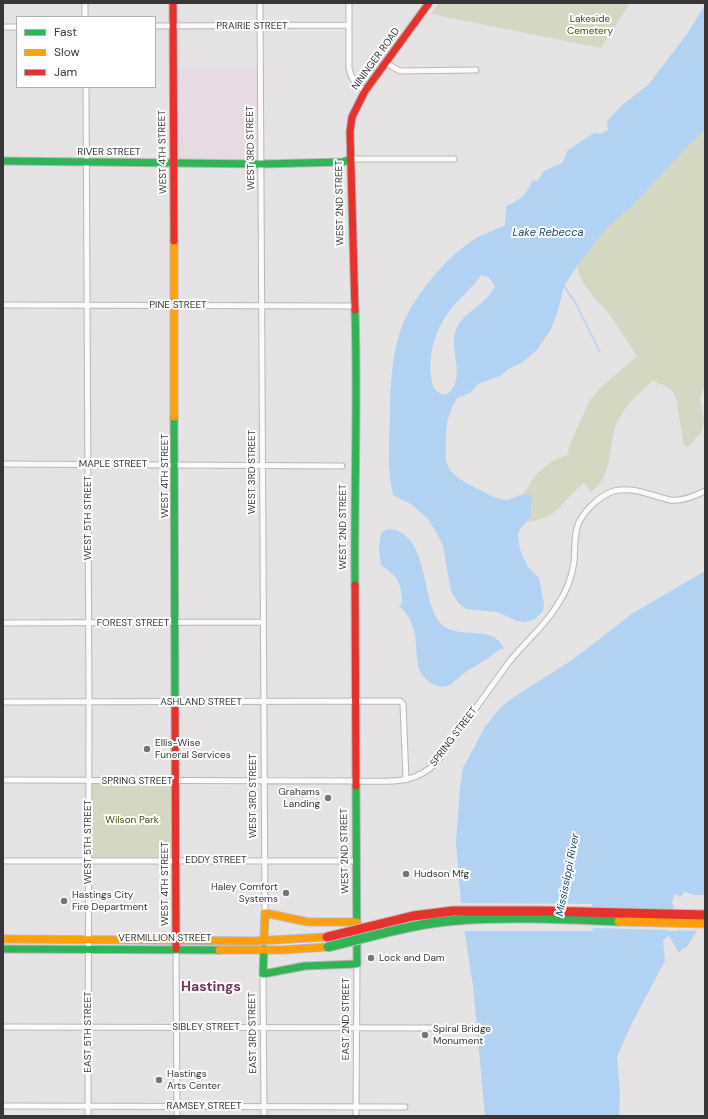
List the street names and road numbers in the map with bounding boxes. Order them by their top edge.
street label: PRAIRIE STREET [216,20,288,32]
street label: NININGER ROAD [349,26,403,92]
street label: WEST 3RD STREET [244,106,258,190]
street label: WEST 4TH STREET [156,110,170,194]
street label: RIVER STREET [77,146,141,158]
street label: WEST 2ND STREET [333,160,347,246]
street label: PINE STREET [149,299,207,311]
street label: WEST 3RD STREET [246,430,258,514]
street label: WEST 4TH STREET [159,434,171,518]
street label: MAPLE STREET [79,458,147,470]
street label: WEST 5TH STREET [82,476,94,560]
street label: WEST 2ND STREET [337,484,349,570]
street label: FOREST STREET [97,617,169,629]
street label: ASHLAND STREET [160,696,242,708]
street label: SPRING STREET [428,705,480,769]
street label: WEST 3RD STREET [247,754,259,838]
street label: SPRING STREET [101,775,173,787]
street label: WEST 5TH STREET [82,800,94,884]
street label: WEST 2ND STREET [338,808,352,894]
street label: WEST 4TH STREET [159,842,171,926]
street label: EDDY STREET [185,854,247,866]
street label: VERMILLION STREET [118,932,212,944]
street label: EAST 2ND STREET [340,978,352,1060]
street label: EAST 5TH STREET [82,991,94,1073]
street label: EAST 3RD STREET [246,992,260,1074]
street label: SIBLEY STREET [172,1021,240,1033]
street label: RAMSEY STREET [167,1100,241,1112]

